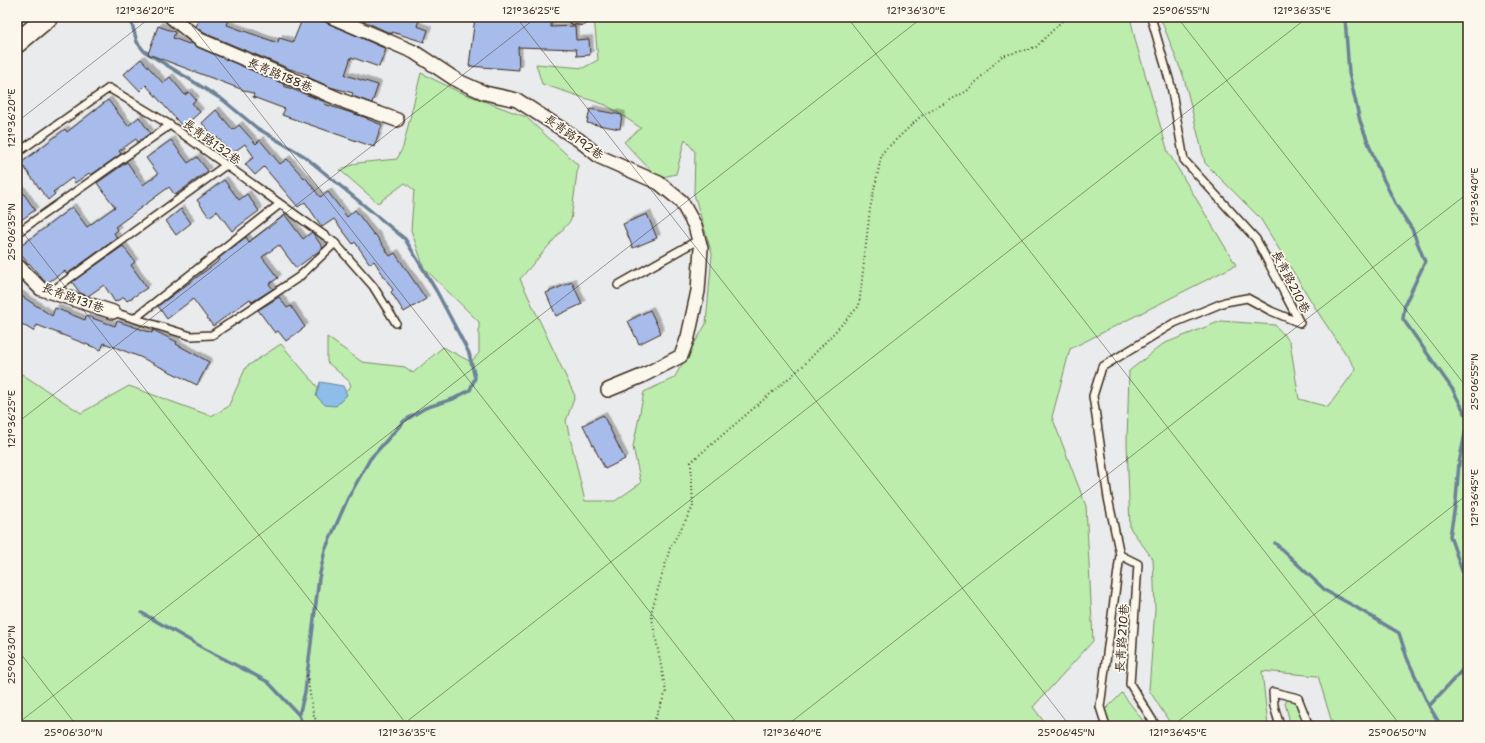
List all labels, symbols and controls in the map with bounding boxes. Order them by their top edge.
text: 121°36'20"E [116,4,174,17]
text: 121°36'25"E [502,4,560,17]
text: 121°36'30"E [886,4,946,17]
text: 25°06'55"N [1152,4,1210,17]
text: 121°36'35"E [1273,4,1331,17]
street label: 長青路188巷 [245,54,315,96]
text: 121°36'20"E [5,89,18,147]
street label: 長青路192巷 [541,111,607,163]
street label: 長青路132巷 [180,115,244,169]
text: 121°36'40"E [1468,167,1481,227]
text: 25°06'35"N [5,203,18,261]
street label: 長青路210巷 [1268,248,1314,316]
street label: 長青路131巷 [40,279,106,317]
text: 25°06'55"N [1468,353,1481,411]
text: 121°36'25"E [5,390,18,448]
text: 121°36'45"E [1468,469,1481,527]
street label: 長青路210巷 [1112,603,1132,673]
text: 25°06'30"N [5,625,18,685]
text: 25°06'30"N [43,726,103,739]
text: 121°36'35"E [378,726,436,739]
text: 121°36'40"E [762,726,822,739]
text: 25°06'45"N [1037,726,1095,739]
text: 121°36'45"E [1149,726,1207,739]
text: 25°06'50"N [1368,726,1426,739]

